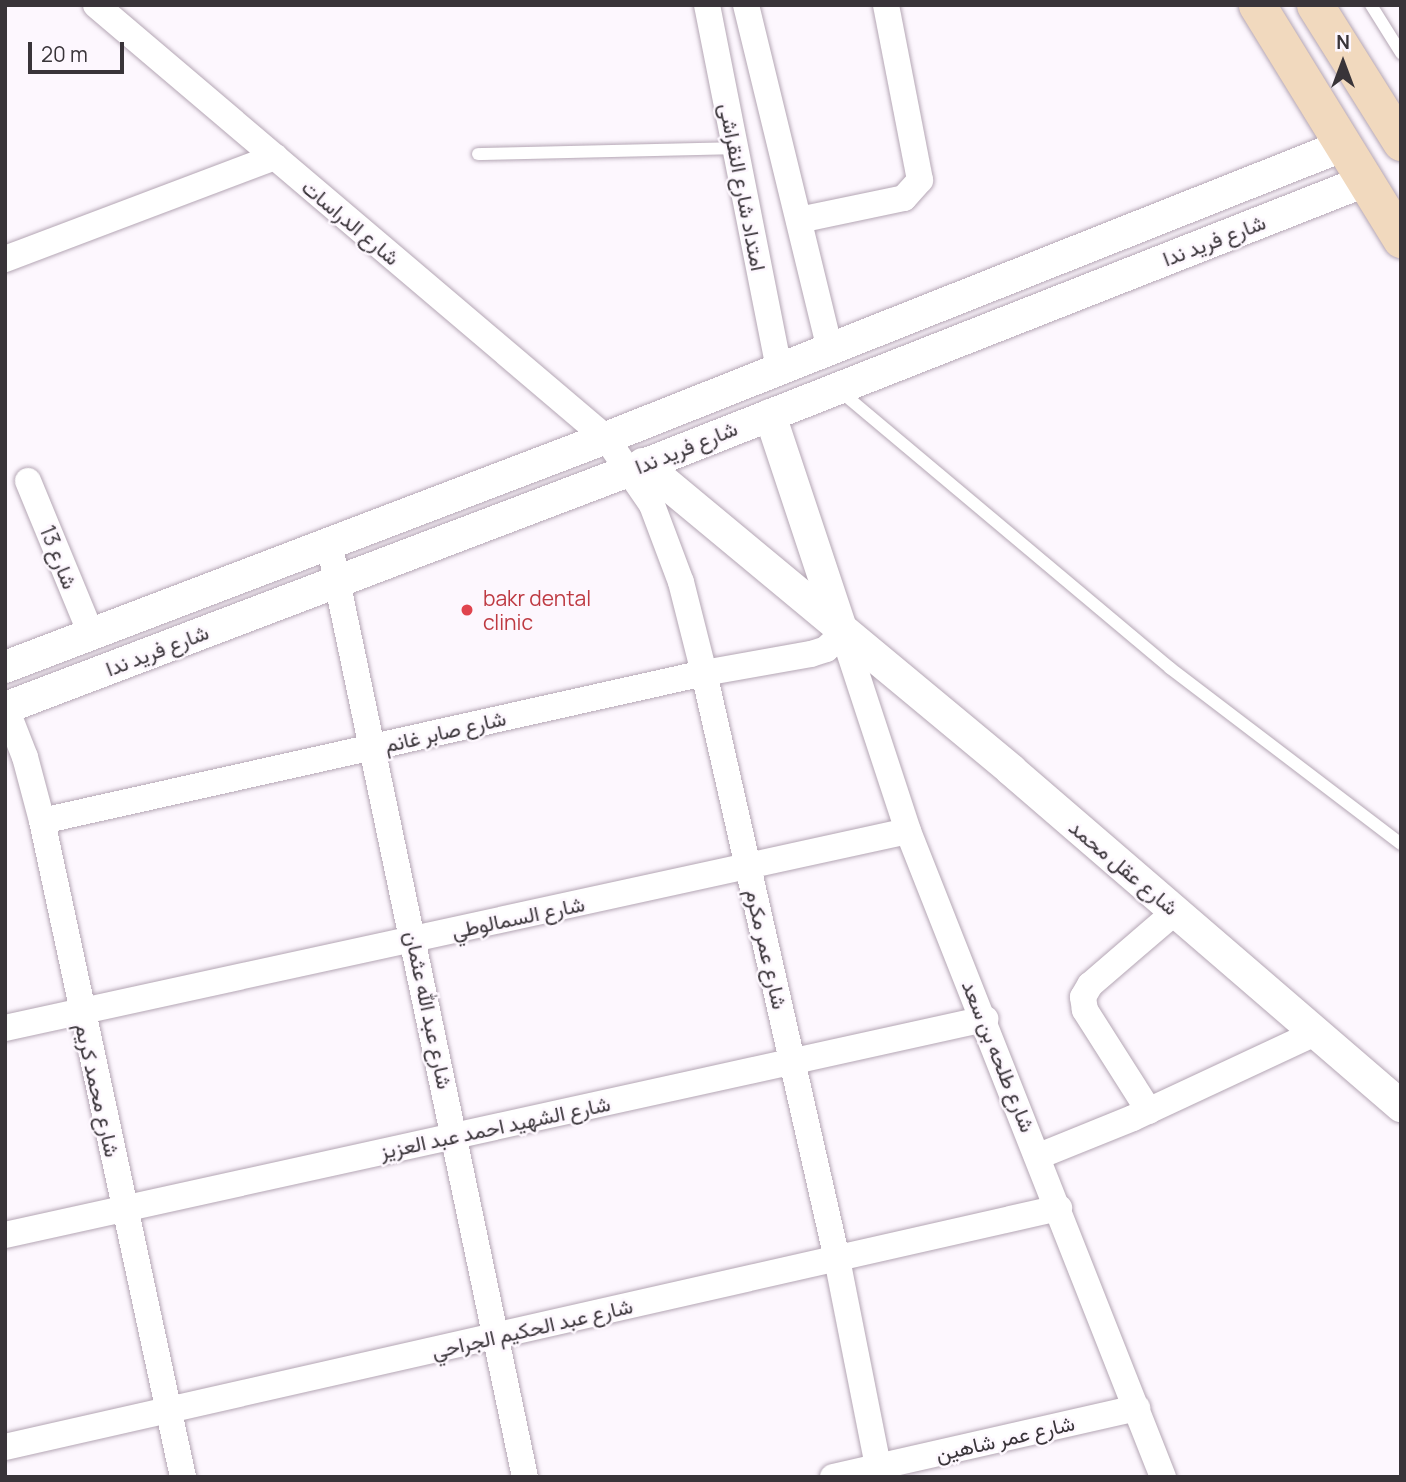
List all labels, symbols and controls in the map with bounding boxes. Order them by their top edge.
scale bar [32,28,128,72]
north arrow [1308,28,1378,98]
text: N [1336,29,1350,55]
text: 20 m [41,40,88,68]
street label: امتداد شارع النقراشى [714,101,772,273]
street label: شارع الدراسات [297,174,405,270]
street label: شارع فريد ندا [1159,209,1269,271]
street label: شارع فريد ندا [631,415,741,479]
street label: شارع 13 [35,522,83,592]
place label: bakr dental clinic [483,585,591,635]
marker: bakr dental clinic [457,600,477,620]
street label: شارع فريد ندا [102,619,212,681]
street label: شارع صابر غانم [382,705,508,757]
street label: شارع عقل محمد [1064,814,1184,920]
street label: شارع عمر مكرم [741,886,793,1012]
street label: شارع السمالوطي [449,891,587,943]
street label: شارع عبد الله عثمان [400,929,458,1091]
street label: شارع طلحه بن سعد [957,976,1041,1136]
street label: شارع محمد كريم [70,1021,126,1159]
street label: شارع الشهيد احمد عبد العزيز [378,1090,612,1164]
street label: شارع عبد الحكيم الجراحي [429,1293,635,1363]
street label: شارع عمر شاهين [933,1410,1077,1466]

